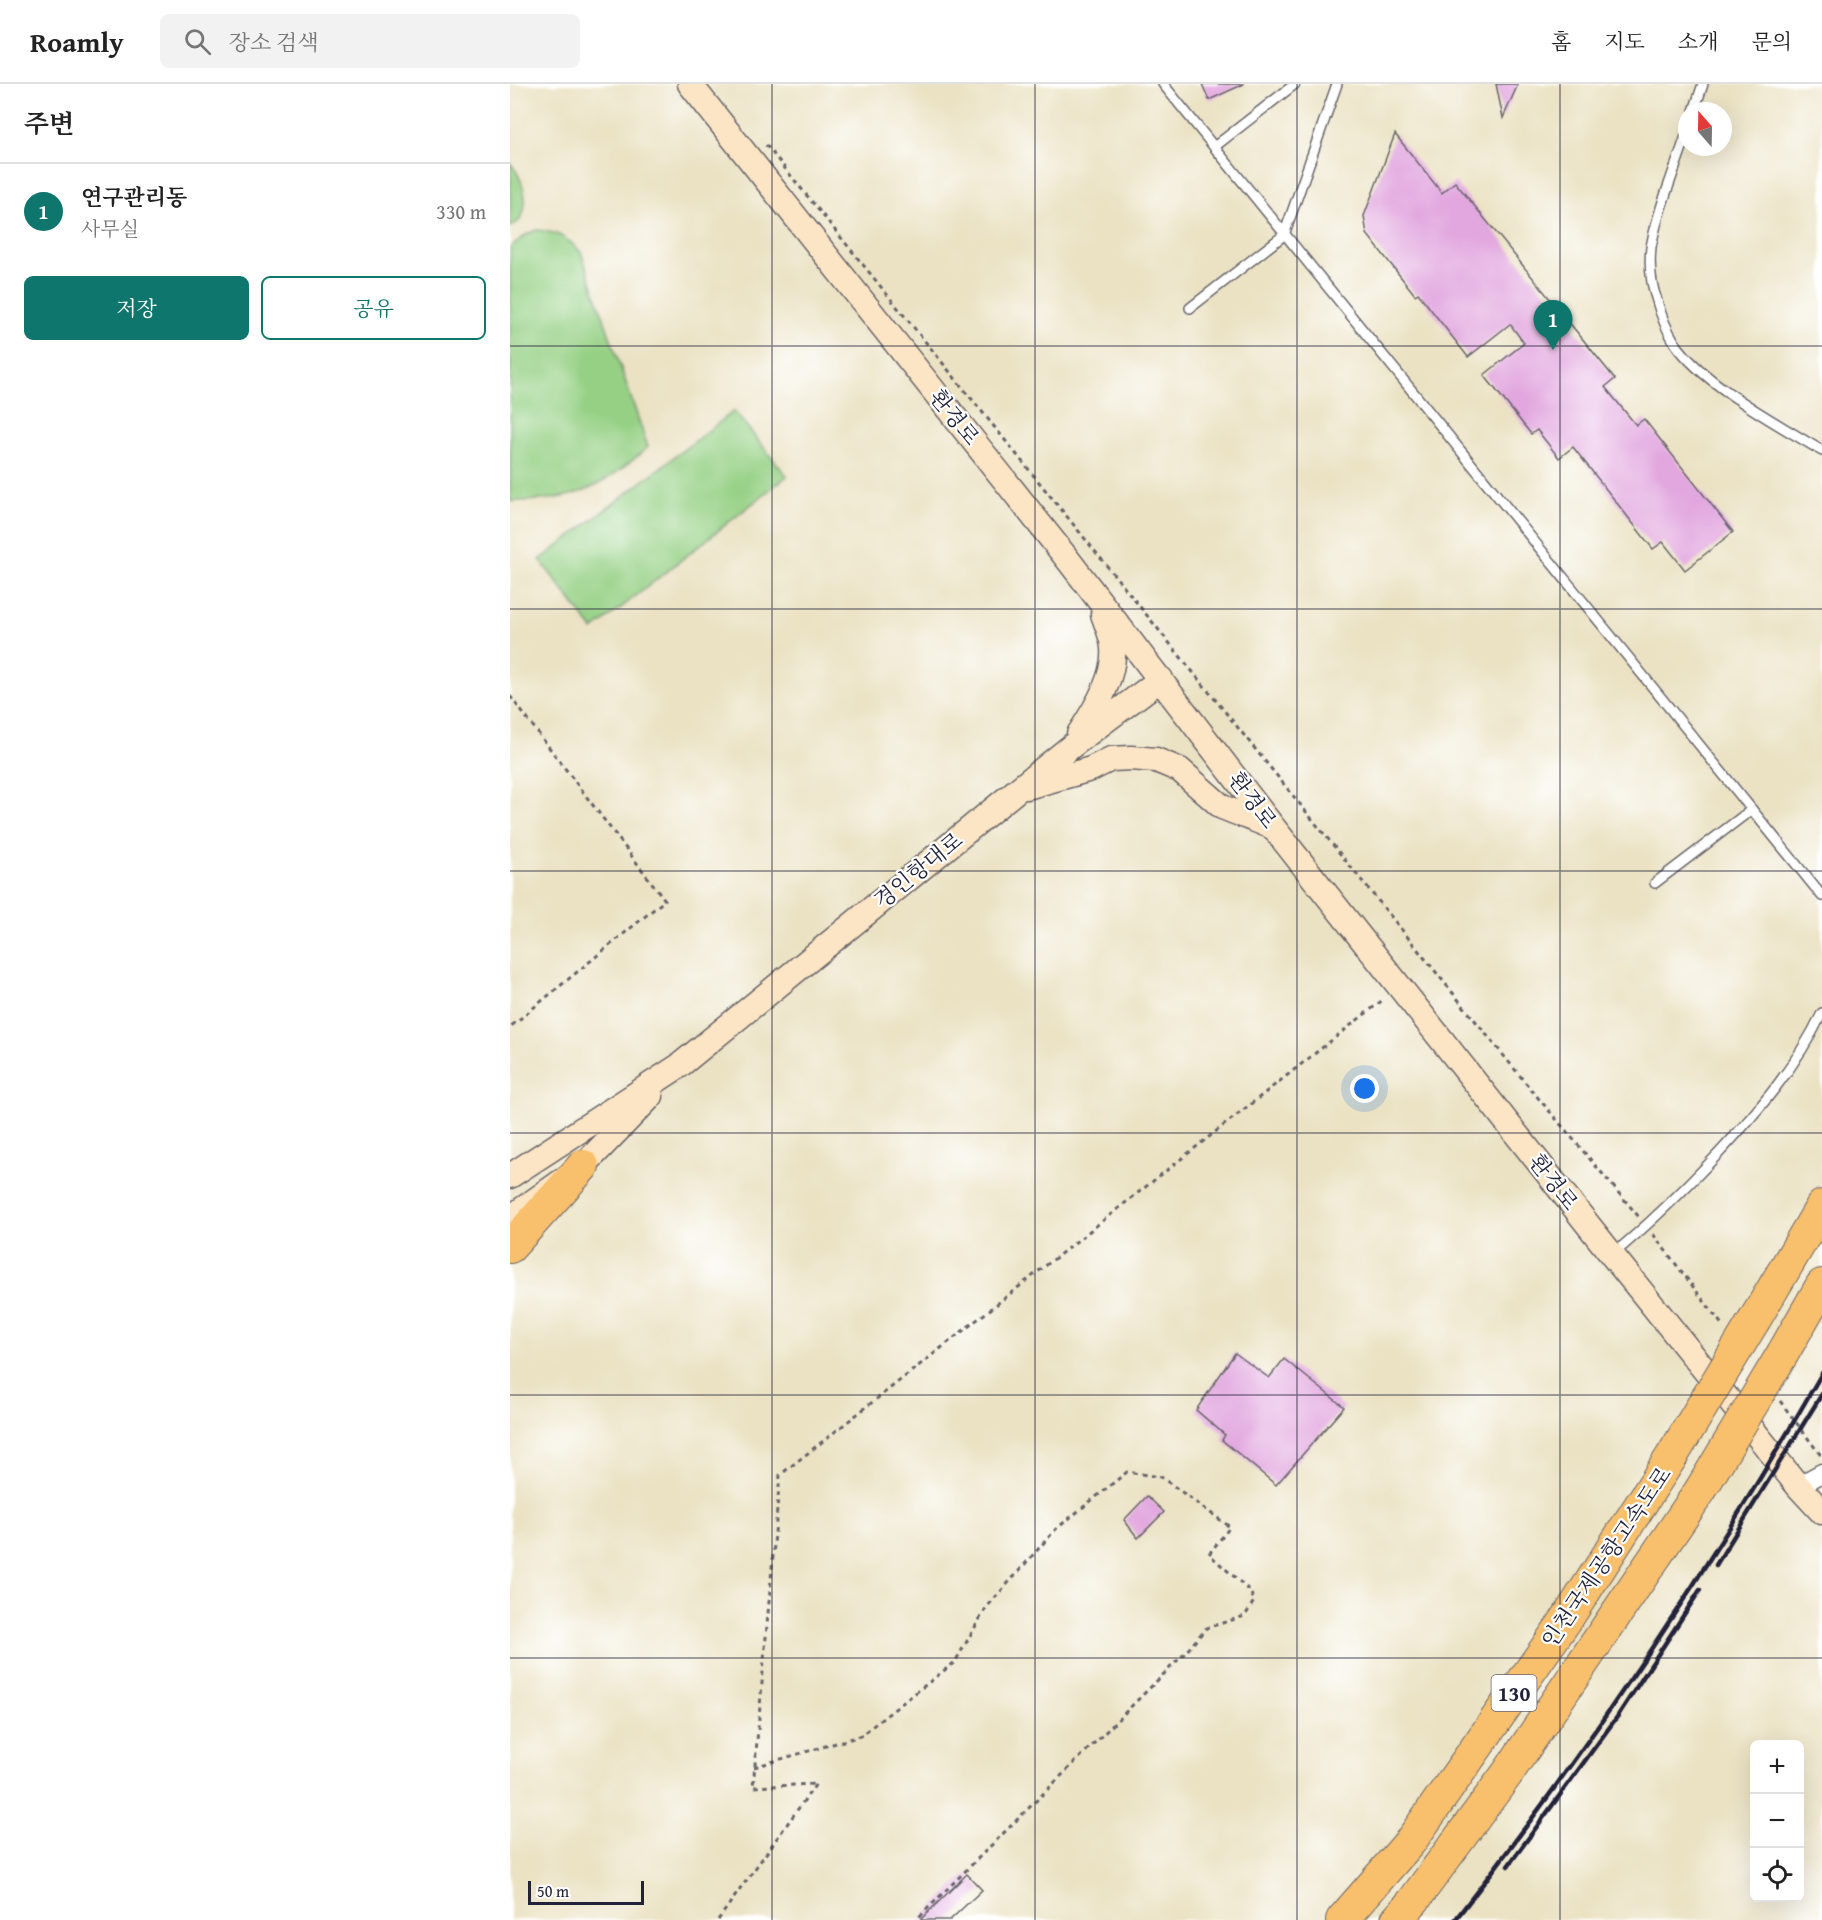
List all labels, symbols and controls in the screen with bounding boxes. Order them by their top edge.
search box [160,14,580,68]
text: Roamly [30,21,124,62]
icon: search [181,25,214,58]
text: 장소 검색 [229,26,319,58]
text: 홈 [1551,26,1571,57]
text: 지도 [1604,26,1645,57]
text: 소개 [1678,26,1718,57]
text: 문의 [1751,26,1792,57]
north arrow [1678,102,1732,156]
text: 주변 [24,104,74,143]
text: 연구관리동 [81,181,187,213]
text: 1 [38,197,49,226]
text: 330 m [436,197,486,226]
text: 사무실 [81,214,139,243]
button: 저장 [24,276,249,340]
button: 공유 [261,276,486,340]
pin: 1 [1534,300,1572,350]
street label: 환경로 [923,382,987,452]
street label: 환경로 [1221,765,1285,835]
street label: 경인항대로 [867,824,969,916]
your location [1350,1074,1379,1103]
street label: 환경로 [1522,1147,1586,1217]
street label: 인천국제공항고속도로 [1533,1460,1679,1654]
road number: 130 [1492,1675,1536,1711]
map controls [1750,1740,1804,1902]
button: + [1750,1740,1804,1794]
button: − [1750,1794,1804,1848]
button: locate [1750,1848,1804,1902]
scale bar [528,1878,644,1906]
text: 50 m [537,1879,569,1903]

